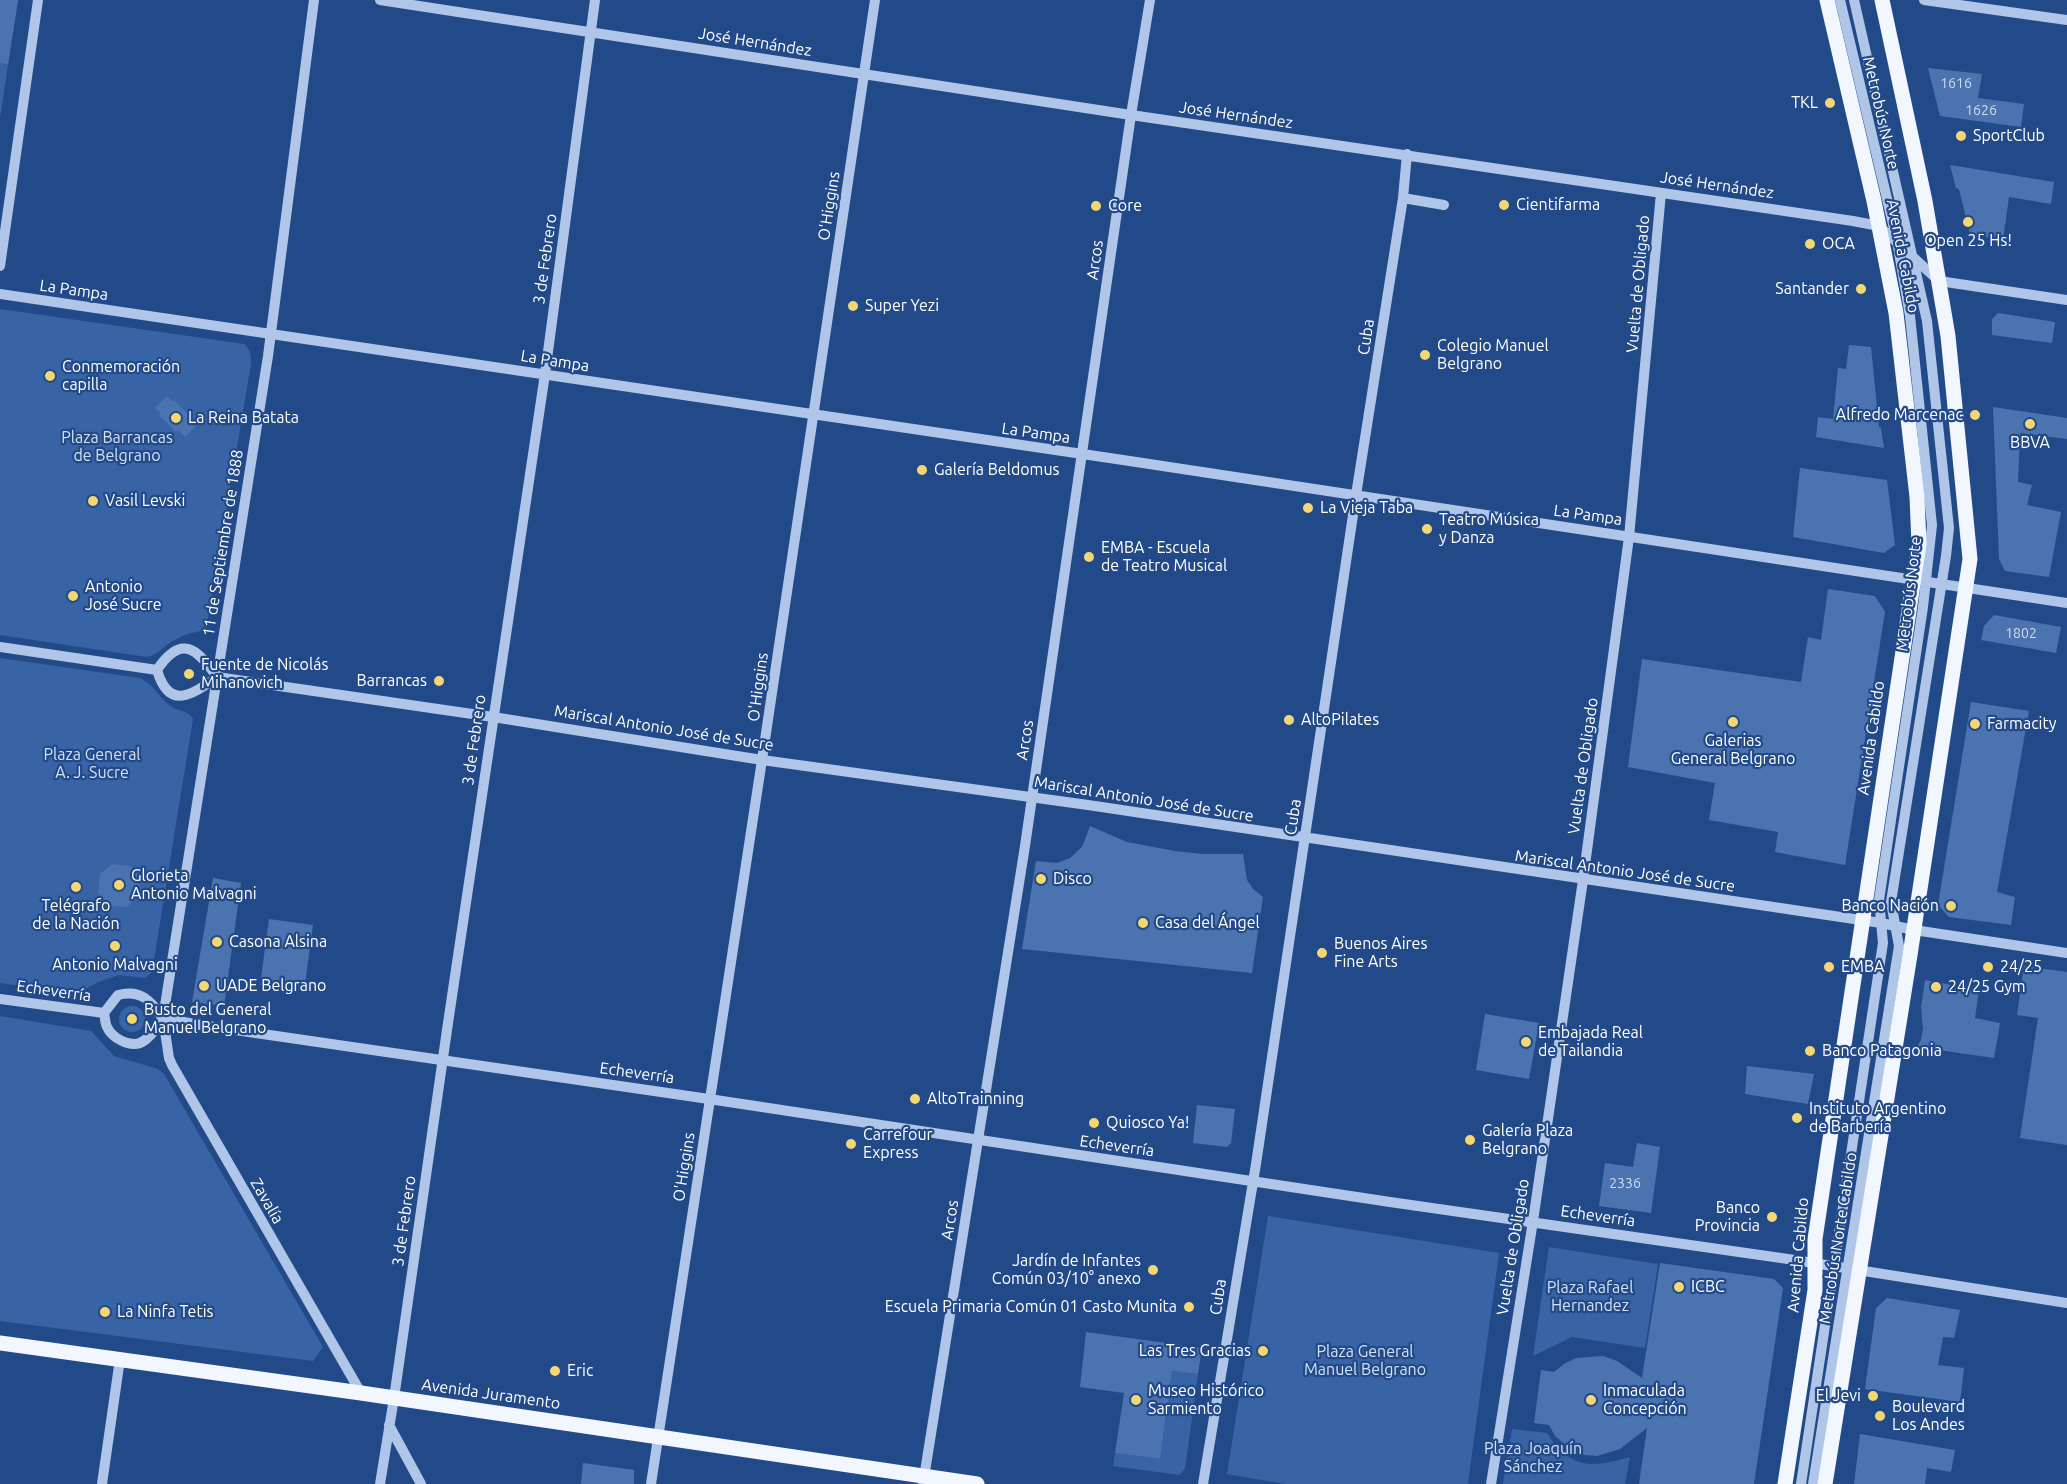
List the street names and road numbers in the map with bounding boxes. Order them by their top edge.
street label: José Hernández [697,24,813,60]
street label: Metrobús Norte [1859,55,1903,171]
street label: José Hernández [1178,98,1294,132]
street label: José Hernández [1659,168,1775,202]
street label: O'Higgins [814,170,844,242]
street label: Avenida Cabildo [1883,198,1923,314]
street label: 3 de Febrero [529,212,561,306]
street label: Vuelta de Obligado [1622,214,1654,354]
street label: Arcos [1083,239,1107,281]
street label: La Pampa [38,276,110,304]
street label: Cuba [1354,318,1378,356]
street label: La Pampa [519,346,591,376]
street label: La Pampa [1000,419,1072,447]
street label: 11 de Septiembre de 1888 [199,448,247,638]
street label: La Pampa [1552,501,1624,529]
street label: Metrobús Norte [1892,536,1926,652]
street label: O'Higgins [744,651,772,723]
street label: Avenida Cabildo [1853,680,1889,796]
street label: 3 de Febrero [458,693,490,787]
street label: Vuelta de Obligado [1564,696,1602,836]
street label: Mariscal Antonio José de Sucre [553,701,775,755]
street label: Arcos [1012,719,1038,761]
street label: Mariscal Antonio José de Sucre [1033,772,1255,826]
street label: Cuba [1281,798,1305,836]
street label: Mariscal Antonio José de Sucre [1514,846,1736,896]
street label: Echeverría [15,976,93,1006]
street label: Echeverría [598,1058,676,1088]
street label: O'Higgins [669,1131,699,1203]
street label: Echeverría [1078,1131,1156,1161]
street label: Metrobús Norte Cabildo [1815,1151,1861,1325]
street label: 3 de Febrero [388,1174,420,1268]
street label: Zavalía [246,1175,288,1227]
street label: Vuelta de Obligado [1493,1177,1533,1317]
street label: Avenida Cabildo [1783,1197,1813,1313]
street label: Arcos [937,1199,963,1241]
street label: Echeverría [1559,1201,1637,1231]
street label: Cuba [1206,1278,1230,1316]
street label: Avenida Juramento [420,1375,562,1413]

